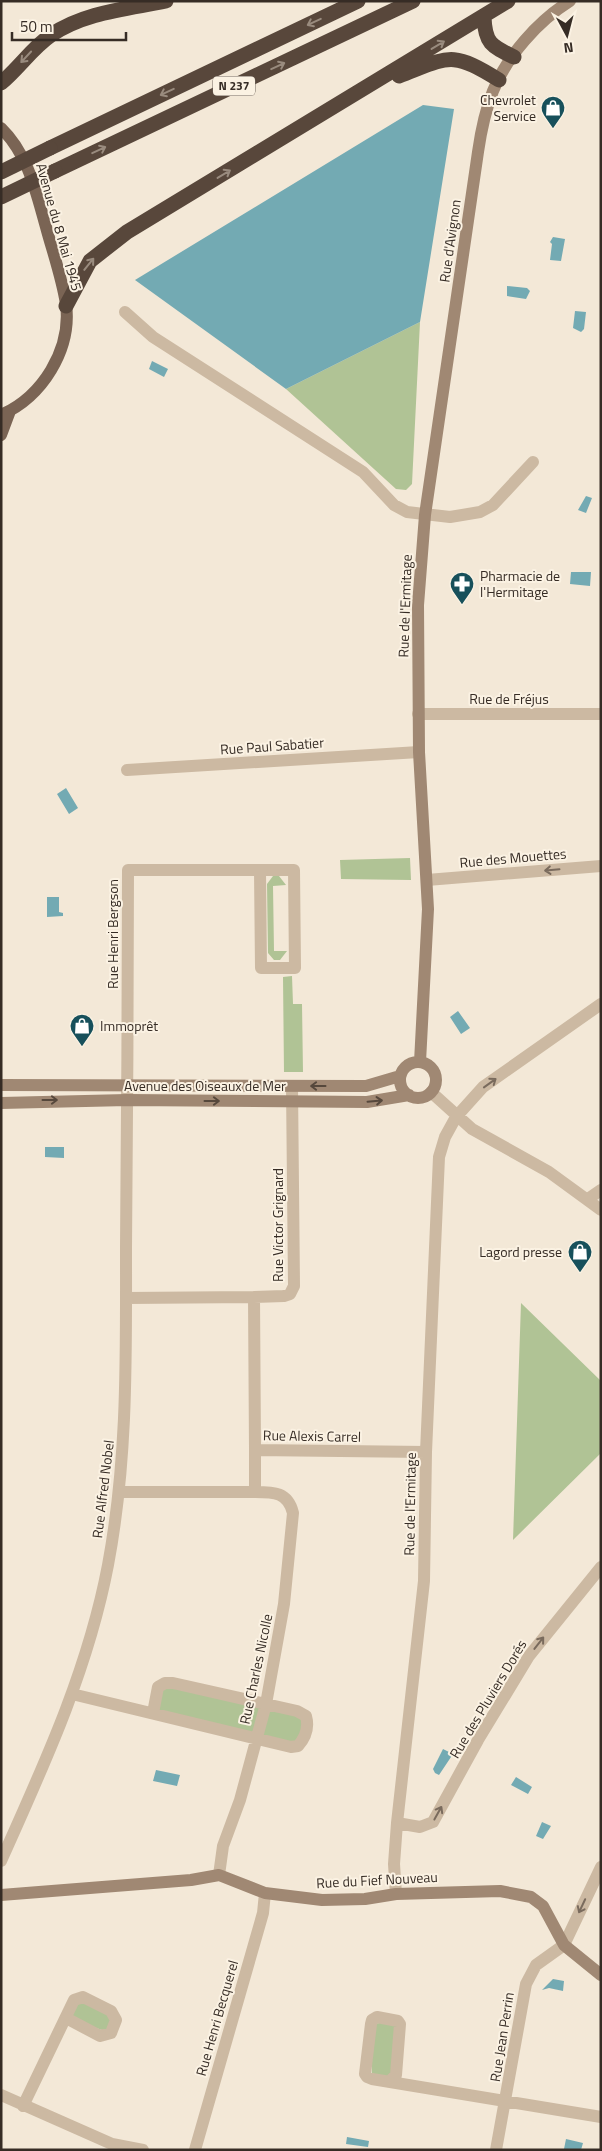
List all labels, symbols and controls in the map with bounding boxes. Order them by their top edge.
scale bar [12,10,126,42]
north arrow [542,10,592,60]
text: 50 m [20,15,53,38]
one-way arrow [307,18,322,27]
text: N [563,37,575,59]
one-way arrow [430,39,444,49]
one-way arrow [21,50,32,63]
one-way arrow [270,60,285,70]
road number: N 237 [213,76,255,95]
one-way arrow [160,88,175,97]
place label: Chevrolet Service [480,89,536,126]
shop icon: Chevrolet Service [540,95,566,129]
one-way arrow [91,145,106,155]
street label: Avenue du 8 Mai 1945 [31,161,88,293]
one-way arrow [216,168,230,178]
street label: Rue d'Avignon [433,198,466,284]
one-way arrow [84,257,95,270]
street label: Rue de l'Ermitage [392,554,417,658]
place label: Pharmacie de l'Hermitage [480,565,560,602]
pharmacy icon: Pharmacie de l'Hermitage [449,571,475,605]
street label: Rue de Fréjus [469,688,549,709]
street label: Rue Paul Sabatier [219,731,325,760]
street label: Rue des Mouettes [459,842,567,873]
one-way arrow [544,866,560,875]
street label: Rue Henri Bergson [102,879,123,989]
shop icon: Immoprêt [69,1013,95,1047]
place label: Immoprêt [100,1015,158,1036]
street label: Avenue des Oiseaux de Mer [124,1075,286,1096]
one-way arrow [483,1077,496,1088]
one-way arrow [310,1081,326,1091]
one-way arrow [42,1095,58,1105]
one-way arrow [204,1096,220,1106]
one-way arrow [367,1096,383,1106]
street label: Rue Victor Grignard [267,1168,288,1282]
shop icon: Lagord presse [567,1239,593,1273]
place label: Lagord presse [479,1241,562,1262]
street label: Rue Alexis Carrel [263,1424,361,1447]
street label: Rue Alfred Nobel [86,1438,119,1539]
street label: Rue de l'Ermitage [398,1452,421,1556]
street label: Rue Charles Nicolle [234,1612,277,1726]
street label: Rue des Pluviers Dorés [444,1635,531,1762]
one-way arrow [534,1637,545,1650]
one-way arrow [434,1806,444,1821]
street label: Rue du Fief Nouveau [316,1866,438,1893]
one-way arrow [577,1898,586,1913]
street label: Rue Henri Becquerel [190,1957,243,2078]
street label: Rue Jean Perrin [484,1991,519,2083]

